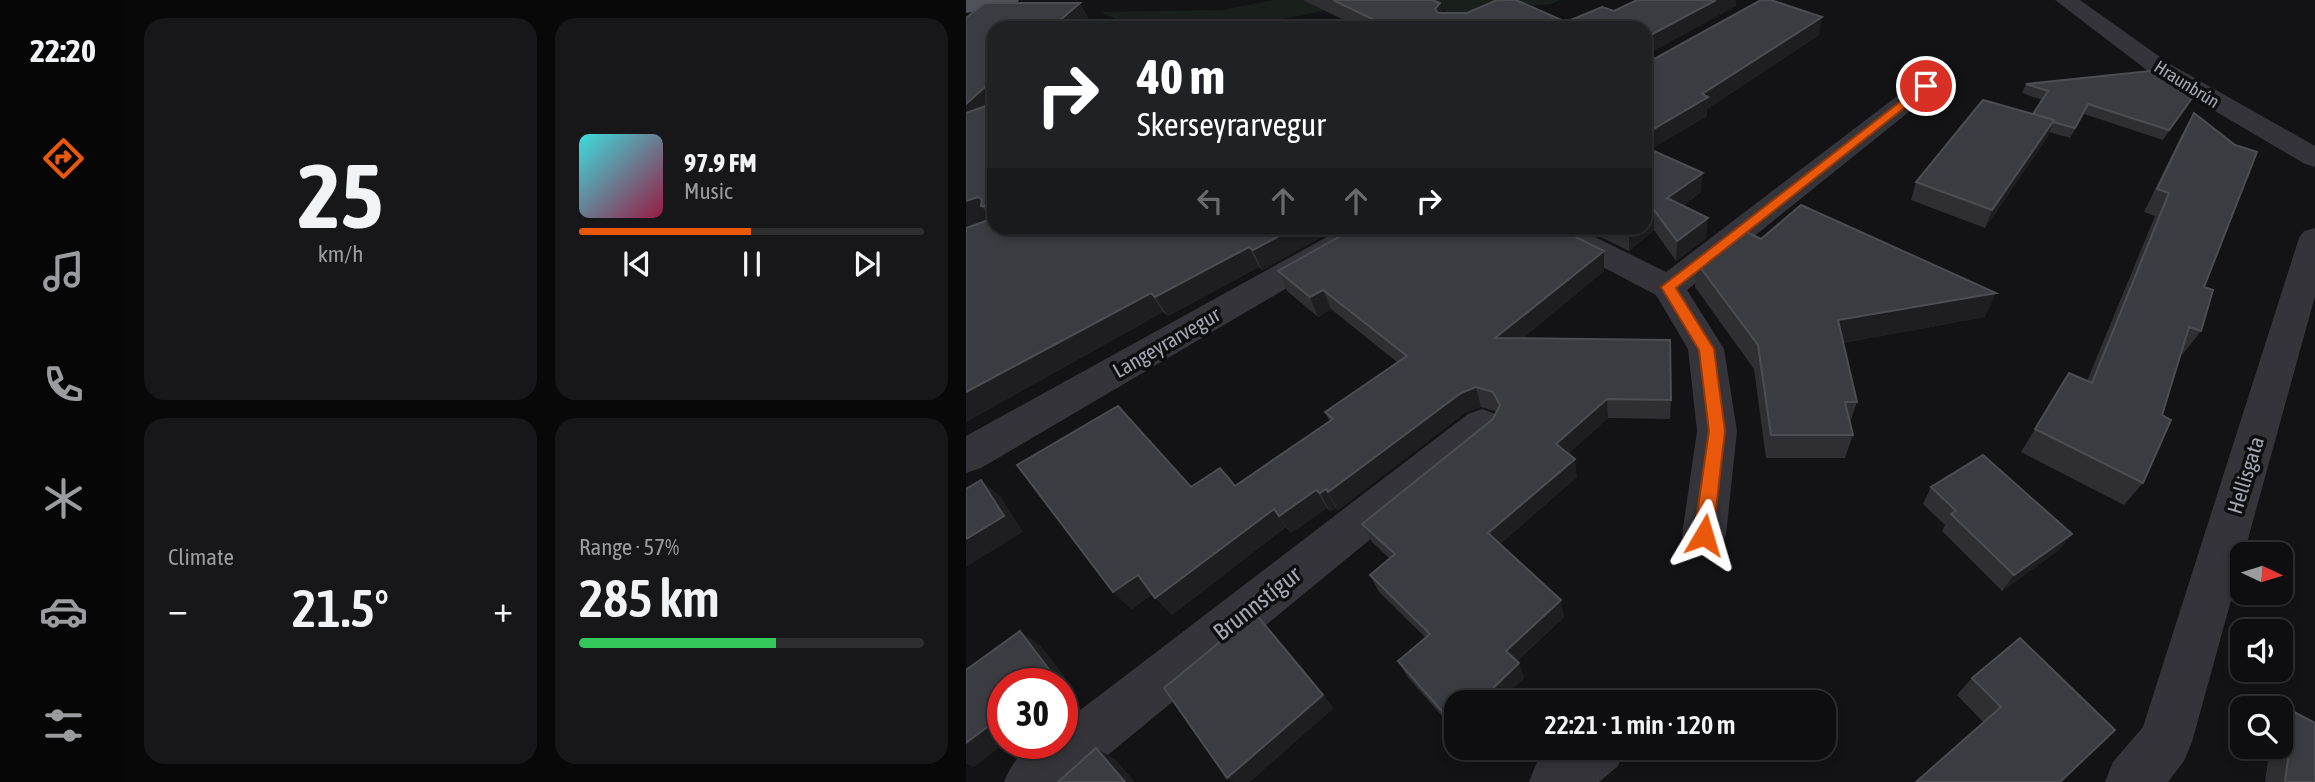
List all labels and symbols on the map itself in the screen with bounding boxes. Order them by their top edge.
pin [1896,56,1956,116]
street label: Hraunbrún [2151,56,2223,112]
street label: Langeyrarvegur [1108,301,1225,382]
street label: Hellisgata [2222,434,2268,516]
position arrow [1667,498,1741,572]
north arrow [2230,542,2292,606]
street label: Brunnstígur [1208,560,1307,645]
speed limit sign: 30 [987,668,1078,759]

